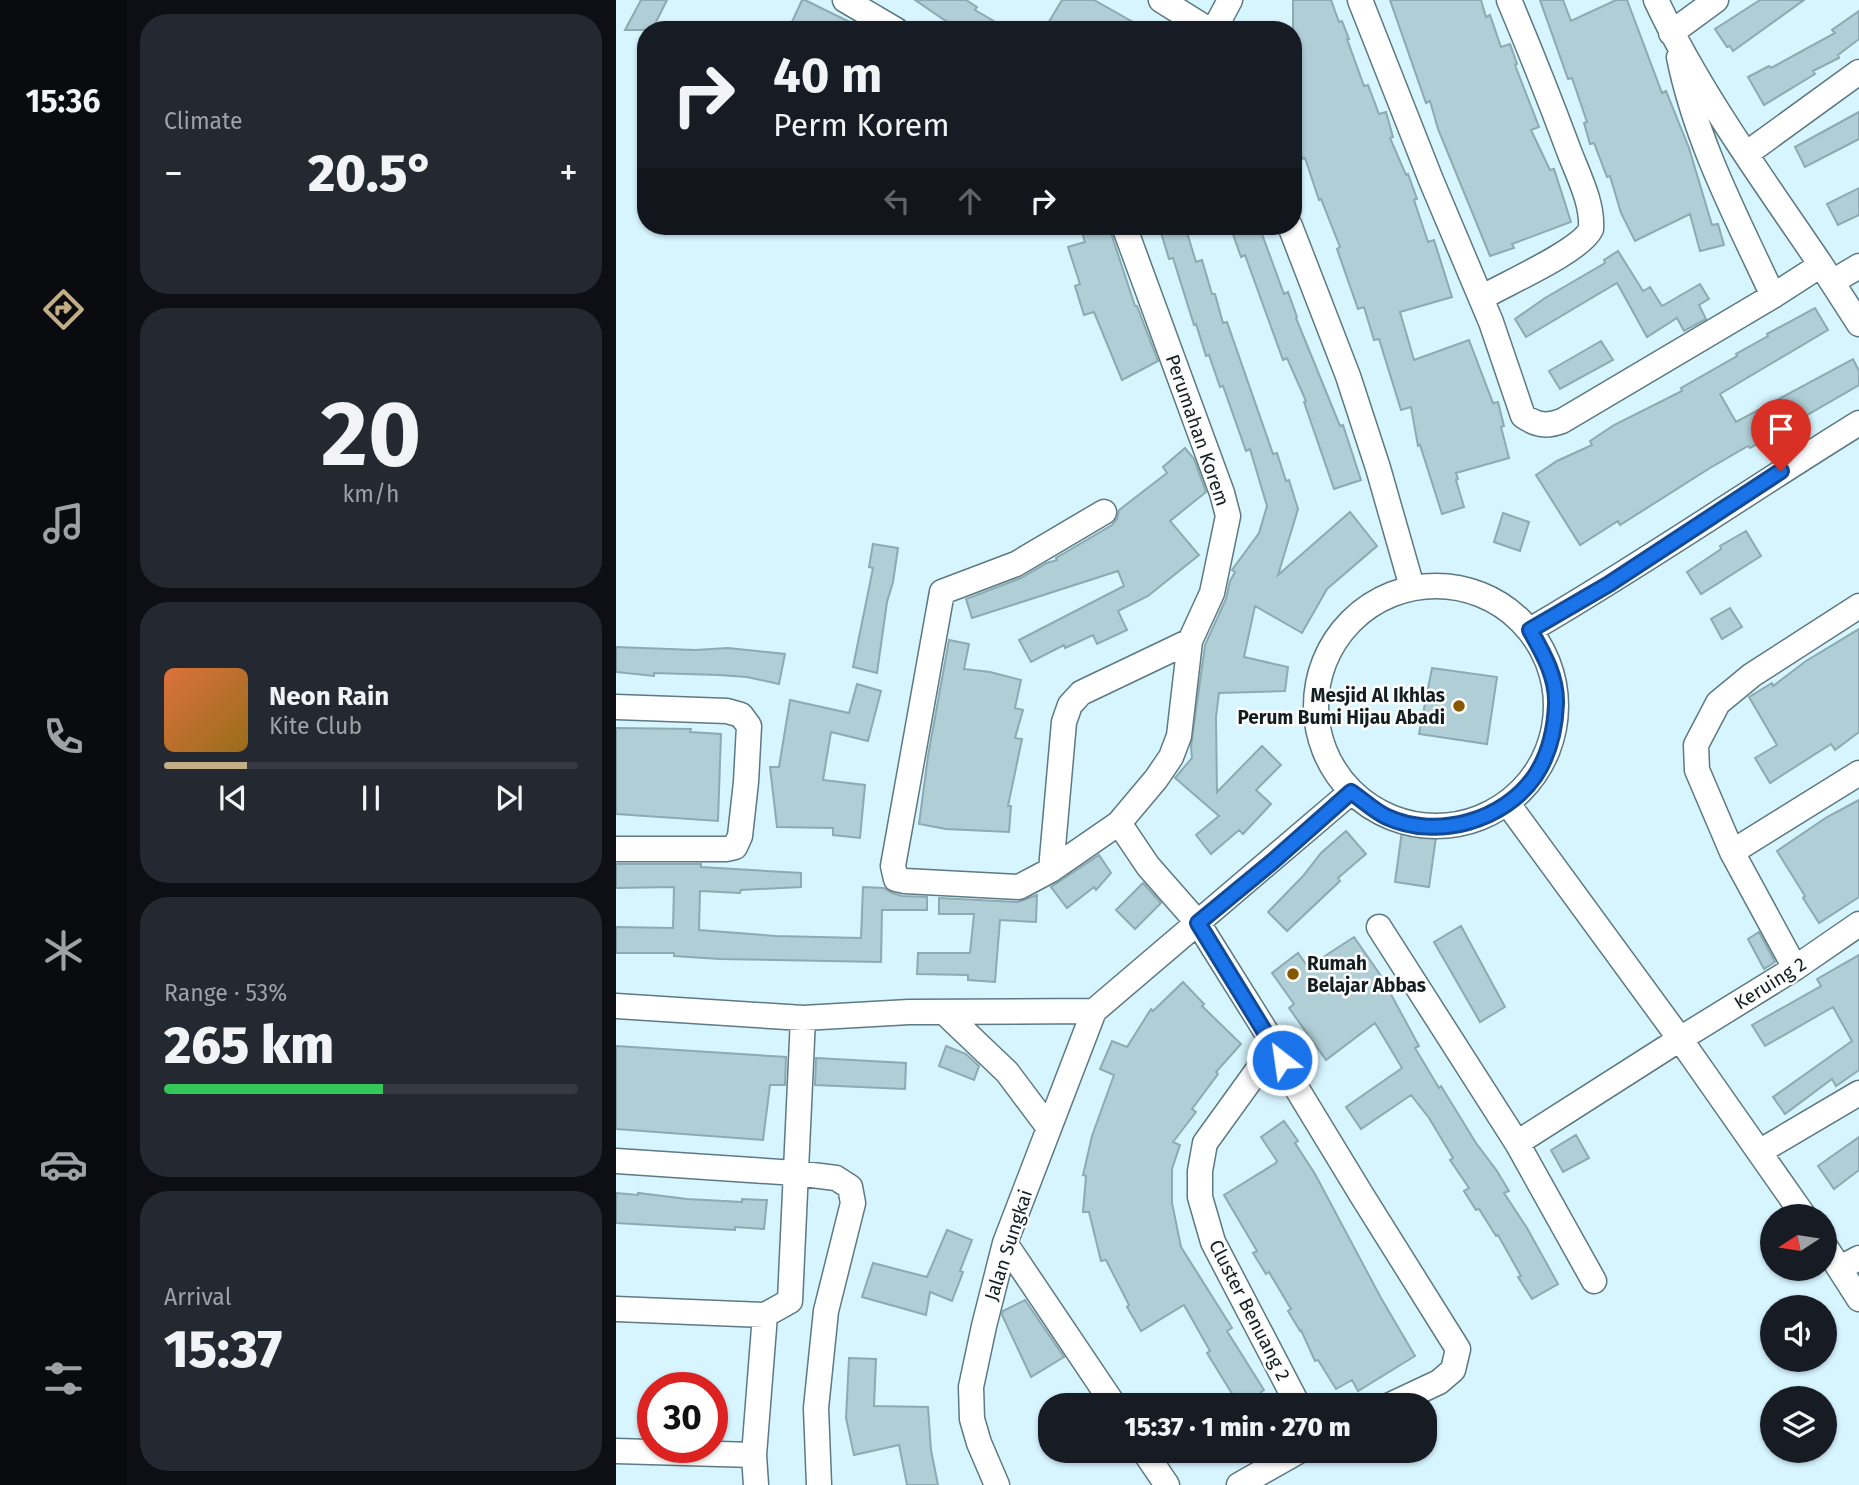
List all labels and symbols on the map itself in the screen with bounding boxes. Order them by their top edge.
street label: Perumahan Korem [1161,351,1234,509]
pin [1751,399,1811,471]
place label: Mesjid Al Ikhlas Perum Bumi Hijau Abadi [1237,684,1445,729]
marker: Mesjid Al Ikhlas Perum Bumi Hijau Abadi [1451,698,1467,714]
place label: Rumah Belajar Abbas [1307,952,1426,997]
street label: Keruing 2 [1730,952,1810,1015]
marker: Rumah Belajar Abbas [1285,966,1301,982]
position arrow [1245,1023,1319,1097]
street label: Jalan Sungkai [980,1187,1037,1304]
north arrow [1760,1204,1838,1281]
street label: Cluster Benuang 2 [1204,1236,1295,1385]
speed limit sign: 30 [637,1372,728,1463]

